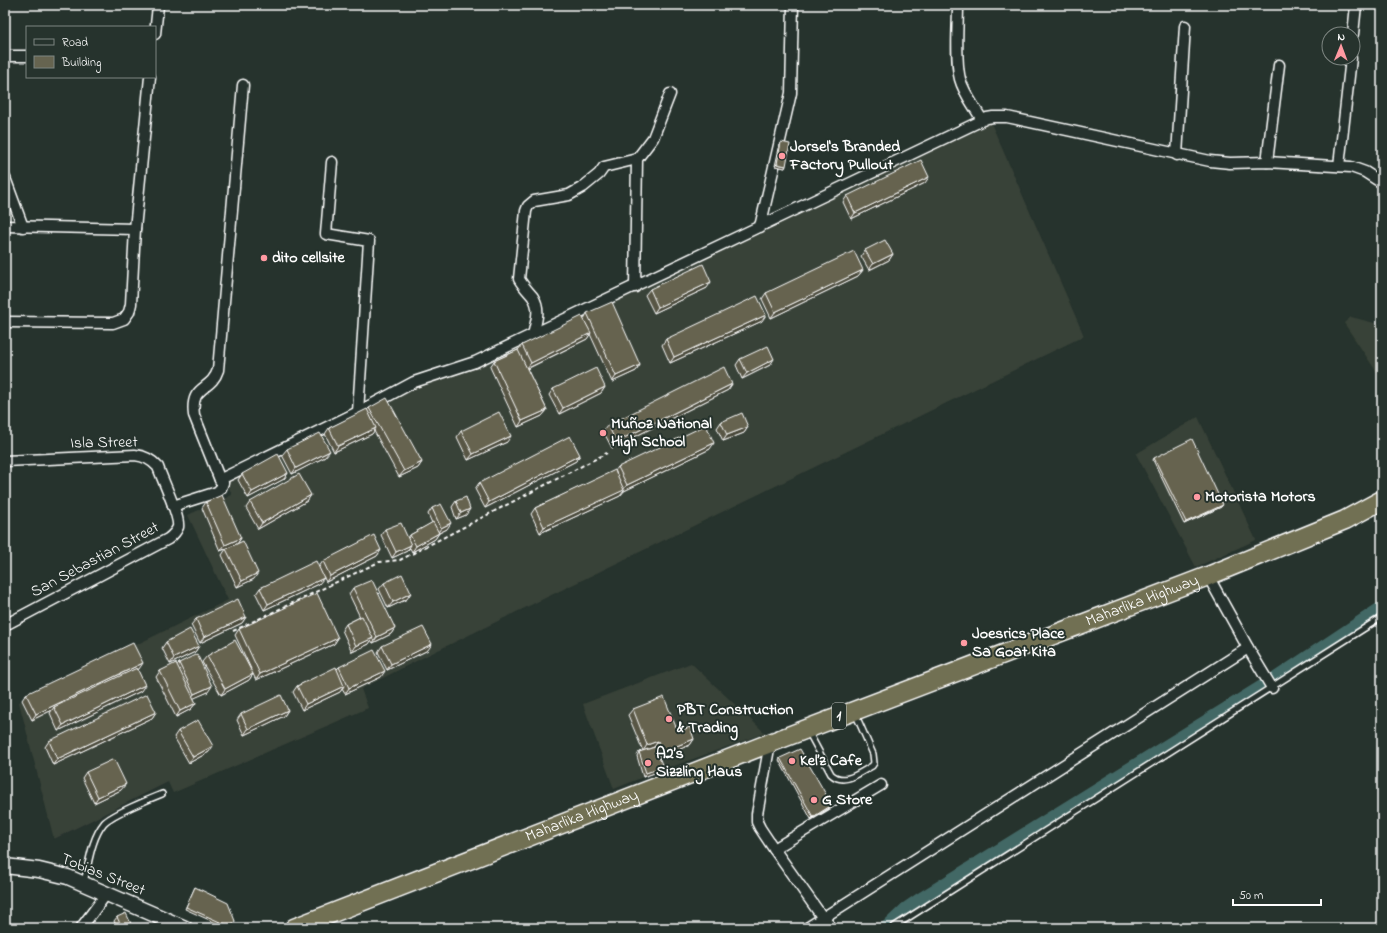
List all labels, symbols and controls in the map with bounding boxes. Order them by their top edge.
legend [26,26,156,78]
north arrow [1321,26,1361,66]
text: N [1337,29,1345,45]
text: Road [62,34,88,52]
text: Building [61,54,101,73]
place label: Jorsel's Branded Factory Pullout [789,135,900,178]
marker: Jorsel's Branded Factory Pullout [777,151,787,161]
place label: dito cellsite [272,246,346,270]
marker: dito cellsite [259,253,269,263]
place label: Muñoz National High School [611,412,712,455]
marker: Muñoz National High School [598,428,608,438]
street label: Isla Street [70,430,139,456]
place label: Motorista Motors [1205,485,1316,509]
marker: Motorista Motors [1192,492,1202,502]
street label: San Sebastian Street [26,516,164,604]
street label: Maharlika Highway [1082,569,1202,634]
place label: Joesrics Place Sa Goat Kita [972,622,1065,664]
marker: Joesrics Place Sa Goat Kita [959,638,969,648]
place label: PBT Construction & Trading [676,698,793,741]
road number: 1 [832,703,846,729]
marker: PBT Construction & Trading [664,714,674,724]
place label: A2’s Sizzling Haus [656,742,742,785]
place label: Kel’z Cafe [800,749,863,773]
marker: Kel’z Cafe [787,756,797,766]
marker: A2’s Sizzling Haus [643,758,653,768]
street label: Maharlika Highway [522,783,642,849]
place label: G Store [822,788,873,812]
marker: G Store [809,795,819,805]
street label: Tobias Street [57,847,149,903]
scale bar [1233,881,1321,907]
text: 50 m [1239,887,1263,905]

